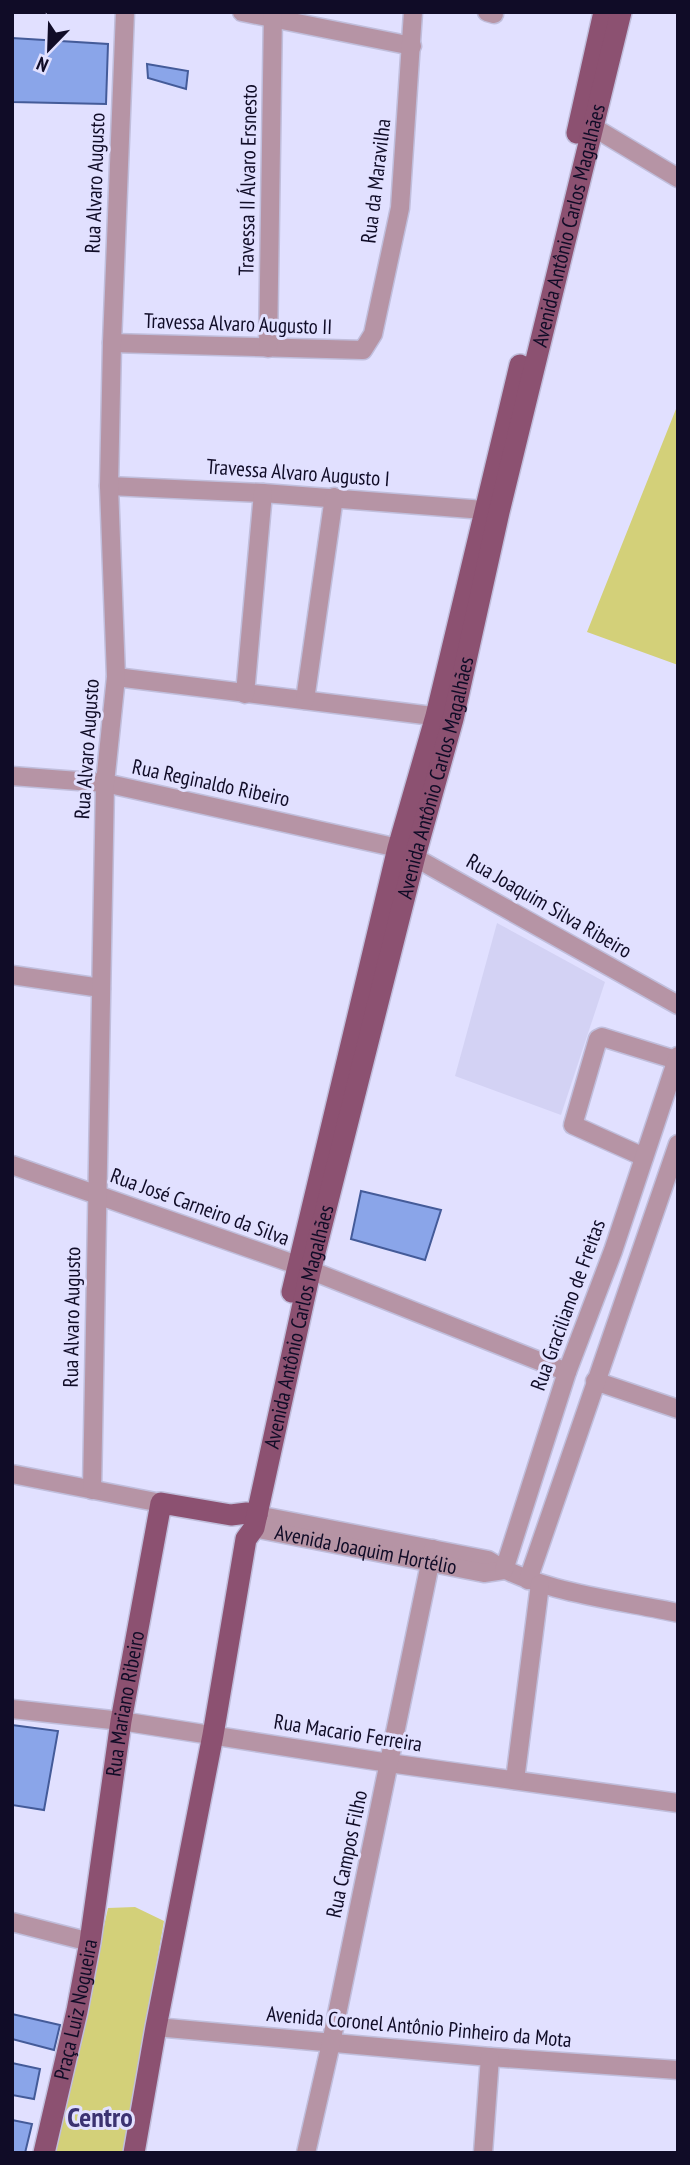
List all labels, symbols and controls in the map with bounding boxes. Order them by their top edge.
north arrow [14,14,84,84]
text: N [33,52,52,78]
street label: Travessa II Álvaro Ersnesto [232,84,263,276]
street label: Avenida Antônio Carlos Magalhães [526,101,611,350]
street label: Rua Alvaro Augusto [79,112,110,254]
street label: Rua da Maravilha [354,117,397,245]
street label: Travessa Alvaro Augusto II [143,307,333,340]
street label: Travessa Alvaro Augusto I [206,453,391,492]
street label: Avenida Antônio Carlos Magalhães [391,654,479,901]
street label: Rua Alvaro Augusto [68,678,105,820]
street label: Rua Reginaldo Ribeiro [130,753,292,812]
street label: Rua Joaquim Silva Ribeiro [462,847,637,964]
street label: Rua José Carneiro da Silva [107,1162,293,1251]
street label: Avenida Antônio Carlos Magalhães [258,1202,339,1451]
street label: Rua Graciliano de Freitas [524,1215,611,1394]
street label: Rua Alvaro Augusto [57,1246,86,1388]
street label: Avenida Joaquim Hortélio [273,1518,459,1580]
street label: Rua Mariano Ribeiro [99,1629,150,1778]
street label: Rua Macario Ferreira [272,1707,424,1758]
street label: Rua Campos Filho [320,1788,373,1920]
street label: Praça Luiz Nogueira [47,1937,103,2082]
street label: Avenida Coronel Antônio Pinheiro da Mota [265,2000,573,2053]
district label: Centro [67,2098,133,2135]

